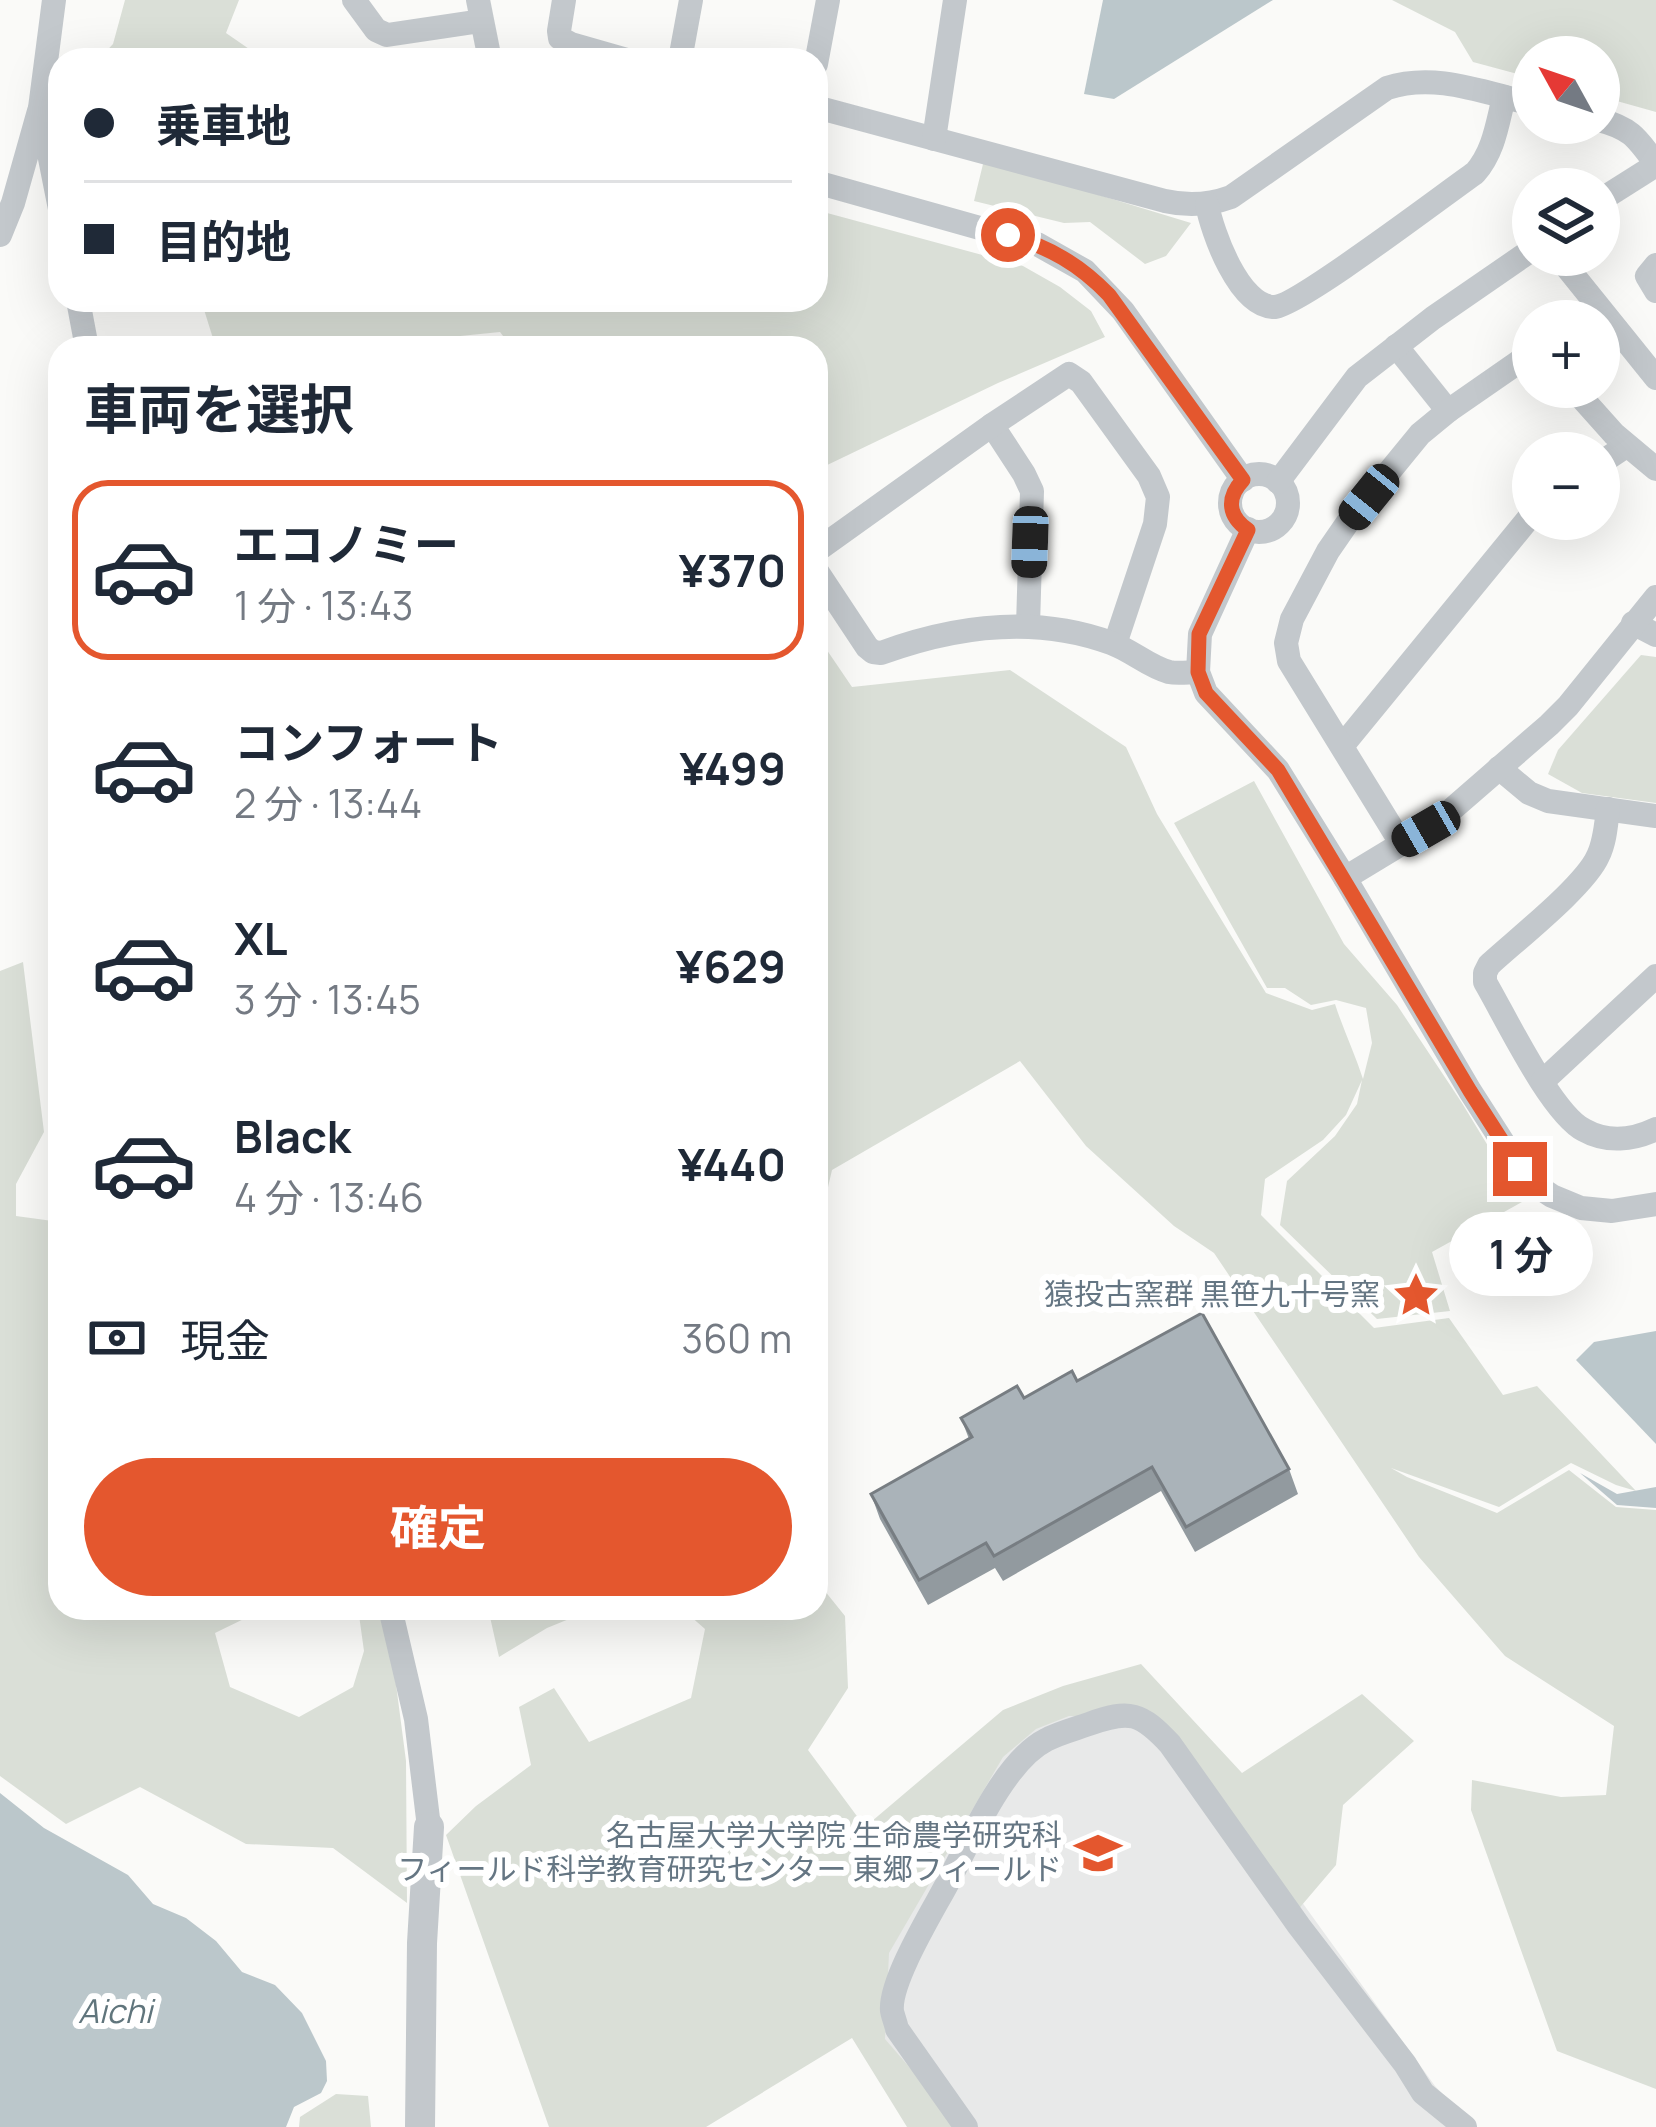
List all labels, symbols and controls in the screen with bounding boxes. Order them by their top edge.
north arrow [1512,36,1620,144]
map controls [1512,36,1620,540]
text: 乗車地 [156,94,291,156]
button: layers [1512,168,1620,276]
route start [981,208,1035,262]
text: 目的地 [156,210,291,272]
button: + [1512,300,1620,408]
text: 車両を選択 [84,371,354,445]
button: − [1512,432,1620,540]
car [1332,458,1406,536]
car [1011,505,1049,579]
text: エコノミー [234,513,459,575]
icon: car [90,516,198,624]
text: ¥370 [679,539,786,601]
text: 1 分 · 13:43 [234,578,413,632]
text: コンフォート [234,711,503,773]
icon: car [90,714,198,822]
text: ¥499 [679,737,786,799]
text: 2 分 · 13:44 [234,776,422,830]
car [1386,795,1466,863]
text: XL [234,907,288,969]
icon: car [90,912,198,1020]
text: ¥629 [676,935,786,997]
text: 3 分 · 13:45 [234,972,421,1026]
text: Black [234,1105,351,1167]
icon: car [90,1110,198,1218]
text: ¥440 [678,1133,786,1195]
route end [1493,1142,1547,1196]
text: 4 分 · 13:46 [234,1170,424,1224]
callout: 1 分 [1448,1211,1592,1295]
text: 1 分 [1489,1227,1553,1281]
place icon: 猿投古窯群 黒笹九十号窯 [1391,1270,1441,1320]
place label: 猿投古窯群 黒笹九十号窯 [1044,1273,1380,1314]
icon: cash [84,1305,150,1371]
text: 現金 [180,1309,270,1371]
text: 360 m [682,1311,792,1365]
button: 確定 [84,1458,792,1596]
place label: 名古屋大学大学院 生命農学研究科 フィールド科学教育研究センター 東郷フィールド [397,1814,1062,1889]
school or university icon: 名古屋大学大学院 生命農学研究科 フィールド科学教育研究センター 東郷フィールド [1073,1828,1123,1878]
water label: Aichi [78,1988,156,2033]

